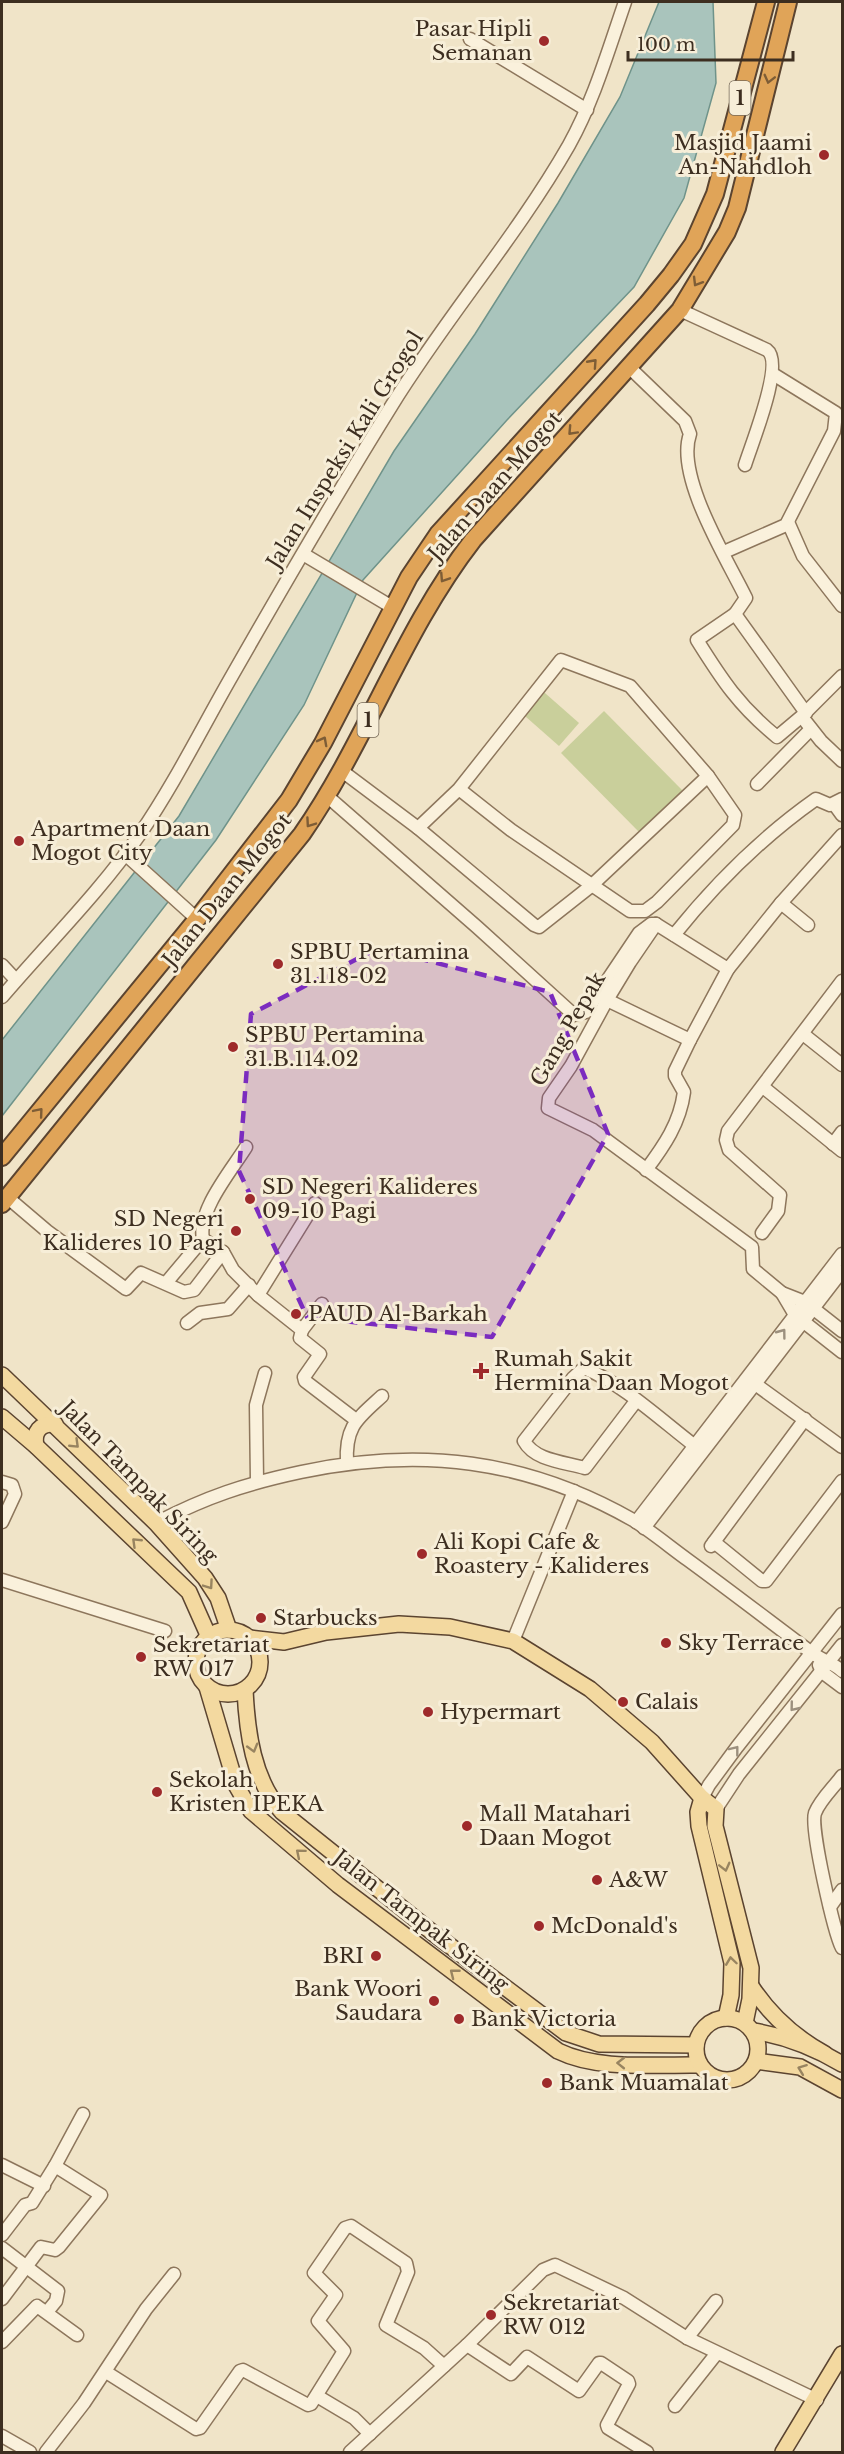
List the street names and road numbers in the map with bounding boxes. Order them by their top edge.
road number: 1 [730,81,750,115]
street label: Jalan Inspeksi Kali Grogol [259,326,429,576]
street label: Jalan Daan Mogot [421,406,567,569]
road number: 1 [358,703,378,737]
street label: Jalan Daan Mogot [155,808,297,975]
street label: Gang Pepak [525,967,611,1091]
street label: Jalan Tampak Siring [53,1393,224,1569]
street label: Jalan Tampak Siring [326,1842,514,1998]

